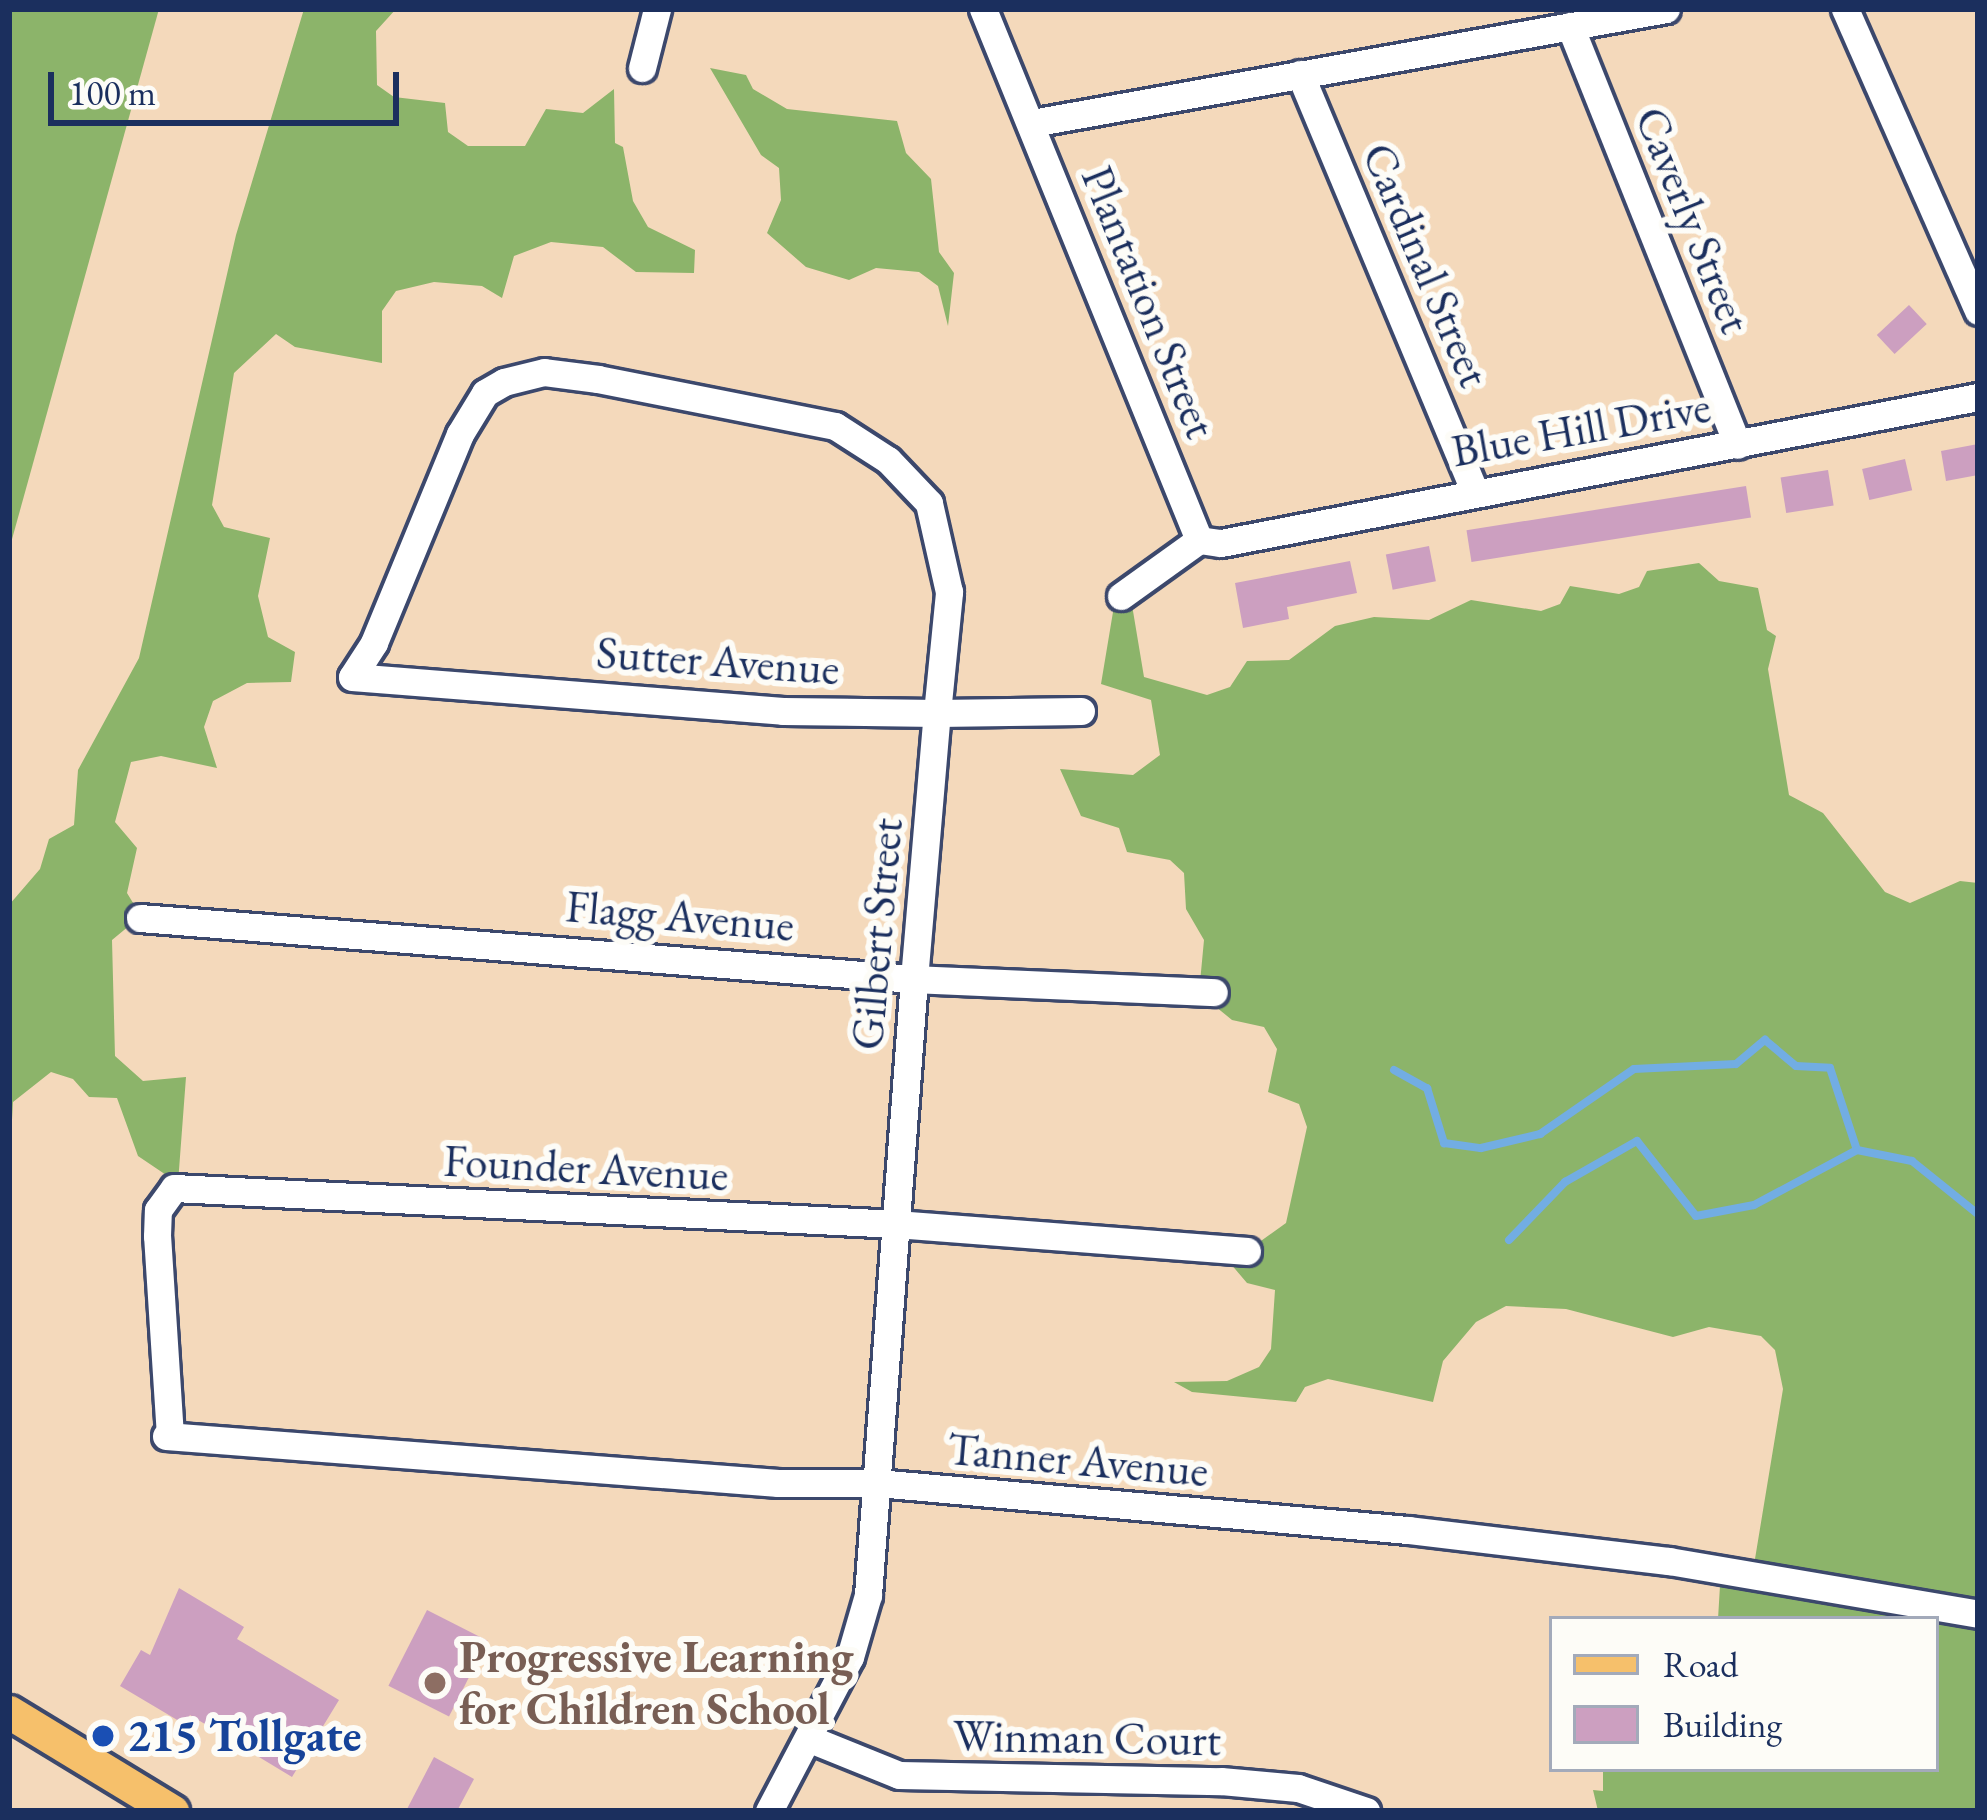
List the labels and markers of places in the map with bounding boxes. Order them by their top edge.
place label: Progressive Learning for Children School [459,1630,853,1736]
marker: Progressive Learning for Children School [422,1670,448,1696]
place label: 215 Tollgate [127,1709,361,1763]
marker: 215 Tollgate [90,1723,116,1749]

